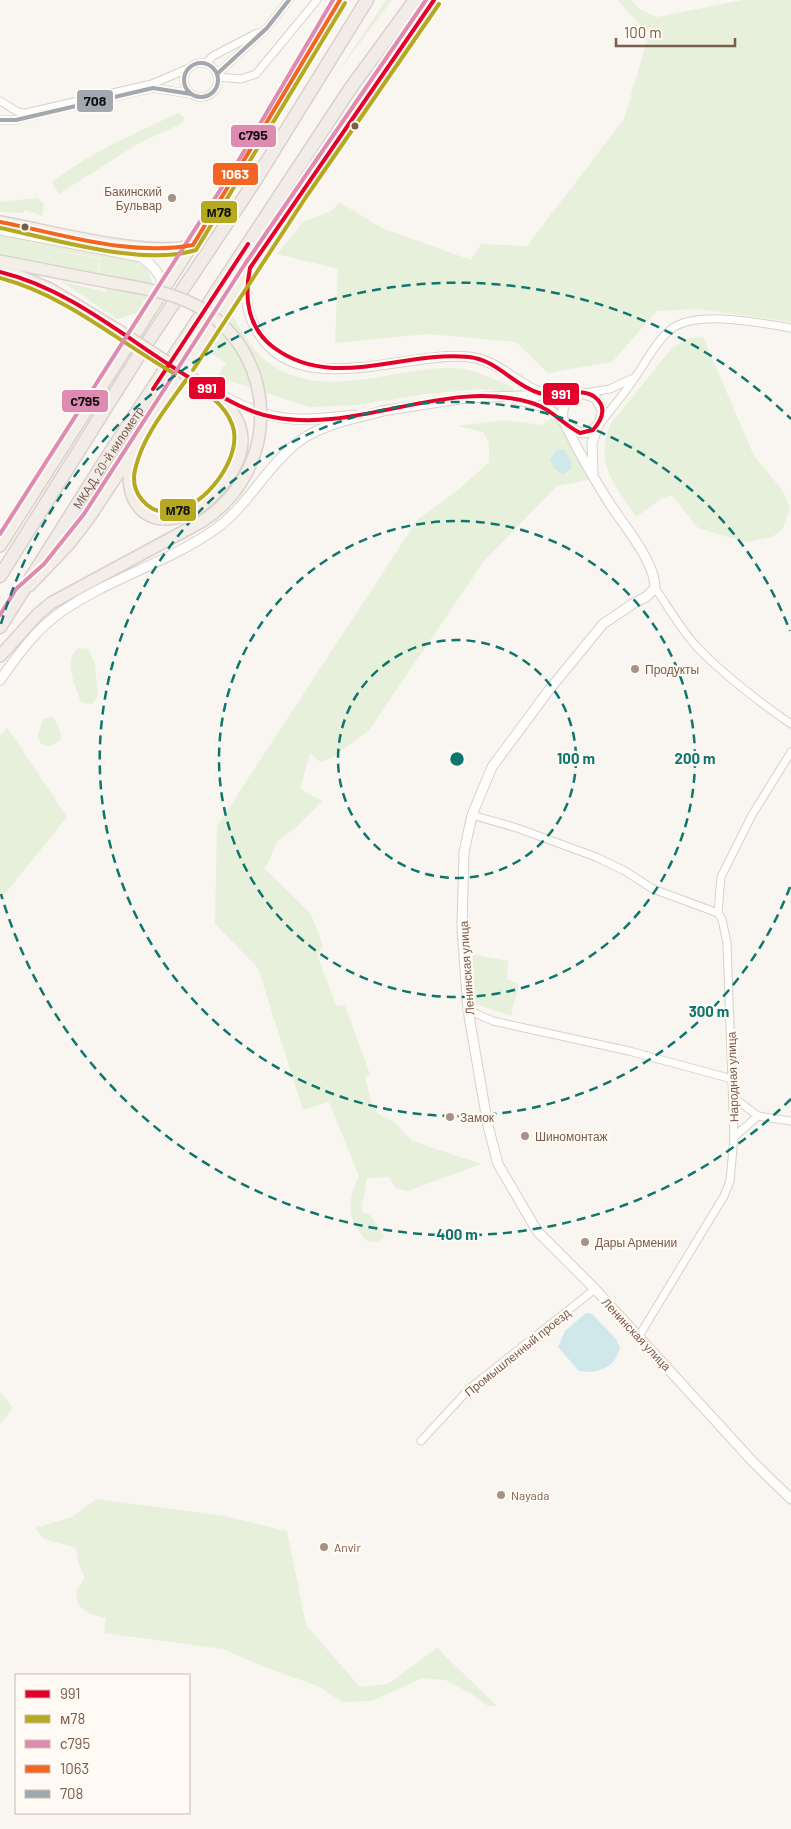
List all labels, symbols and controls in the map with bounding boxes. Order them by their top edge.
scale bar [616,15,735,47]
text: 100 m [624,23,662,41]
line badge: 708 [76,89,114,113]
text: 708 [84,92,107,109]
unlabelled marker [350,121,360,131]
line badge: с795 [230,124,277,148]
text: с795 [238,126,268,143]
line badge: 1063 [212,162,259,186]
text: 1063 [221,165,249,182]
place label: Бакинский Бульвар [104,184,162,213]
marker: Бакинский Бульвар [166,192,178,204]
line badge: м78 [200,200,238,224]
text: м78 [207,203,232,220]
unlabelled marker [20,222,30,232]
line badge: 991 [188,376,226,400]
text: 991 [197,379,217,396]
line badge: 991 [542,382,580,406]
text: 991 [551,385,571,402]
line badge: с795 [61,389,109,413]
text: с795 [70,392,100,409]
street label: МКАД, 20-й километр [70,403,147,511]
line badge: м78 [159,498,197,522]
text: м78 [166,501,191,518]
place label: Продукты [645,662,699,677]
marker: Продукты [629,663,641,675]
text: 100 m [557,749,595,767]
text: 200 m [674,749,716,767]
centre of rings [448,750,466,768]
street label: Ленинская улица [456,920,477,1016]
text: 300 m [689,1002,729,1020]
street label: Народная улица [723,1031,742,1123]
place label: Замок [460,1110,495,1124]
marker: Замок [444,1111,456,1123]
place label: Шиномонтаж [535,1129,608,1143]
marker: Шиномонтаж [519,1130,531,1142]
text: 400 m [436,1225,478,1243]
place label: Дары Армении [595,1235,677,1250]
marker: Дары Армении [579,1236,591,1248]
street label: Ленинская улица [599,1295,675,1374]
street label: Промышленный проезд [461,1305,573,1400]
place label: Nayada [511,1488,549,1502]
marker: Nayada [495,1489,507,1501]
place label: Anvir [334,1540,361,1554]
marker: Anvir [318,1541,330,1553]
legend [15,1674,190,1814]
text: 991 [60,1684,81,1702]
text: м78 [60,1709,85,1727]
text: с795 [60,1734,90,1752]
text: 1063 [60,1759,89,1777]
text: 708 [60,1784,83,1802]

